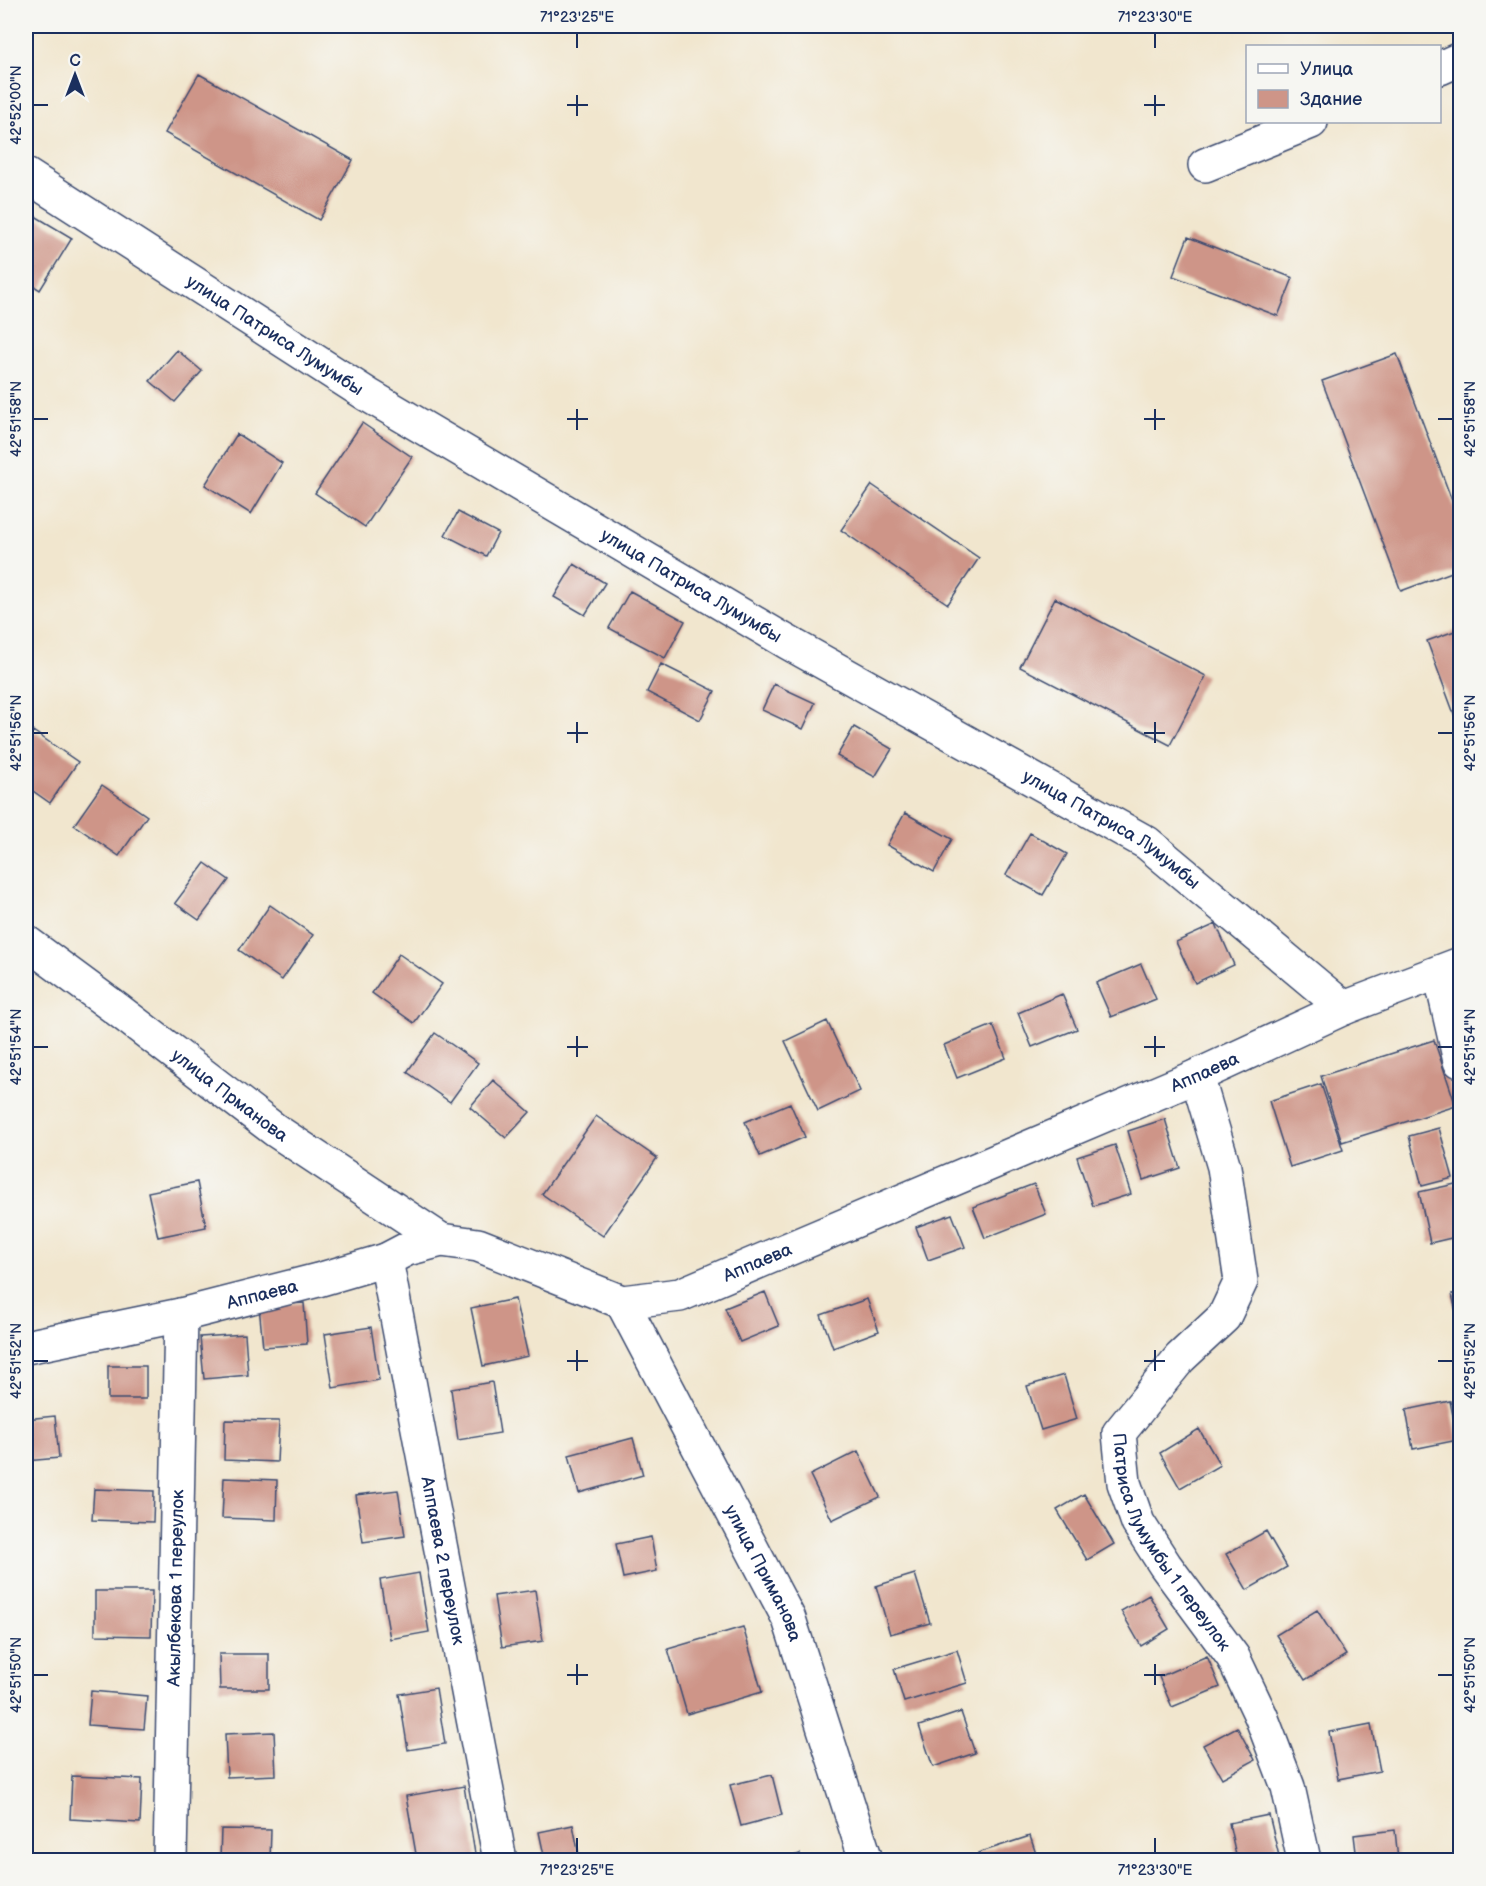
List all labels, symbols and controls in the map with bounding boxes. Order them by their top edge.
text: 71°23'25"E [540,8,614,27]
text: 71°23'30"E [1118,8,1192,27]
north arrow [45,45,105,105]
legend [1246,45,1441,123]
text: С [69,52,81,71]
text: Улица [1300,59,1354,80]
text: 42°52'00"N [7,65,26,145]
text: Здание [1300,89,1362,110]
street label: улица Патриса Лумумбы [182,270,367,400]
text: 42°51'58"N [7,381,26,457]
text: 42°51'58"N [1461,381,1480,457]
street label: улица Патриса Лумумбы [597,524,786,647]
text: 42°51'56"N [7,695,26,771]
text: 42°51'56"N [1461,695,1480,771]
street label: улица Патриса Лумумбы [1019,765,1204,893]
text: 42°51'54"N [7,1009,26,1085]
text: 42°51'54"N [1461,1009,1480,1085]
street label: улица Прманова [167,1044,292,1146]
street label: Аппаева [1166,1048,1242,1097]
street label: Аппаева [719,1238,795,1286]
street label: Аппаева [223,1275,300,1314]
text: 42°51'52"N [7,1323,26,1399]
text: 42°51'52"N [1461,1323,1480,1399]
street label: Патриса Лумумбы 1 переулок [1109,1432,1235,1655]
street label: Аппаева 2 переулок [417,1474,469,1647]
street label: Акылбекова 1 переулок [163,1489,188,1688]
street label: улица Приманова [720,1501,806,1644]
text: 42°51'50"N [7,1637,26,1713]
text: 42°51'50"N [1461,1637,1480,1713]
text: 71°23'25"E [540,1861,614,1880]
text: 71°23'30"E [1118,1861,1192,1880]

